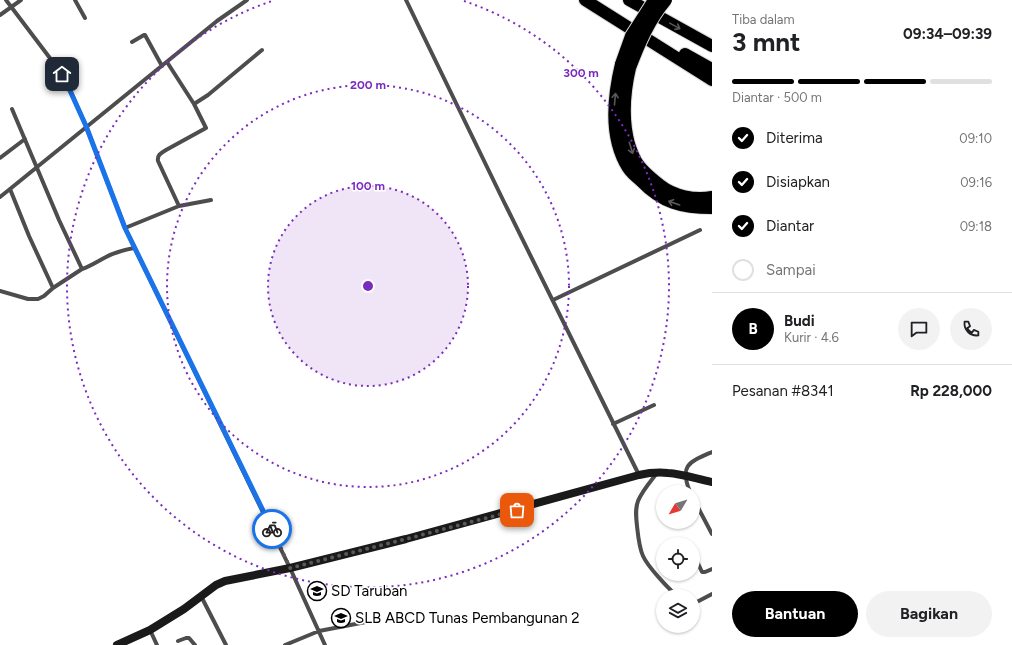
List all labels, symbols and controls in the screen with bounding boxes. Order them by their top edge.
text: Tiba dalam [732,12,794,27]
one-way arrow [669,22,681,30]
text: 09:34–09:39 [903,25,992,43]
text: 3 mnt [732,26,801,58]
pin [45,57,79,91]
icon: home [51,63,73,85]
text: 300 m [563,66,599,80]
text: 200 m [350,78,386,92]
text: Diantar · 500 m [732,90,822,105]
one-way arrow [611,93,618,106]
icon: check [732,127,754,149]
text: Diterima [766,129,823,147]
text: 09:10 [959,131,992,146]
one-way arrow [628,141,635,154]
icon: check [732,171,754,193]
text: Disiapkan [766,173,830,191]
text: 09:16 [960,175,992,190]
text: 100 m [351,179,385,193]
one-way arrow [668,198,680,206]
icon: check [732,215,754,237]
text: Diantar [766,217,814,235]
text: 09:18 [960,219,992,234]
text: Sampai [766,261,816,279]
centre of rings [361,279,375,293]
button: chat [898,308,940,350]
button: phone [950,308,992,350]
text: Budi [784,312,815,330]
text: B [748,320,758,338]
text: Kurir · 4.6 [784,330,839,345]
text: Pesanan #8341 [732,382,834,400]
text: Rp 228,000 [910,382,992,400]
north arrow [656,485,700,529]
map controls [656,485,700,633]
pin [500,493,534,527]
icon: bag [506,499,528,521]
courier [252,509,292,549]
icon: bike [261,518,283,540]
button: locate [656,537,700,581]
school or university icon: SD Taruban [306,580,328,602]
place label: SD Taruban [331,582,408,600]
button: layers [656,589,700,633]
button: Bantuan [732,591,858,637]
button: Bagikan [866,591,992,637]
school or university icon: SLB ABCD Tunas Pembangunan 2 [330,607,352,629]
place label: SLB ABCD Tunas Pembangunan 2 [355,609,580,627]

